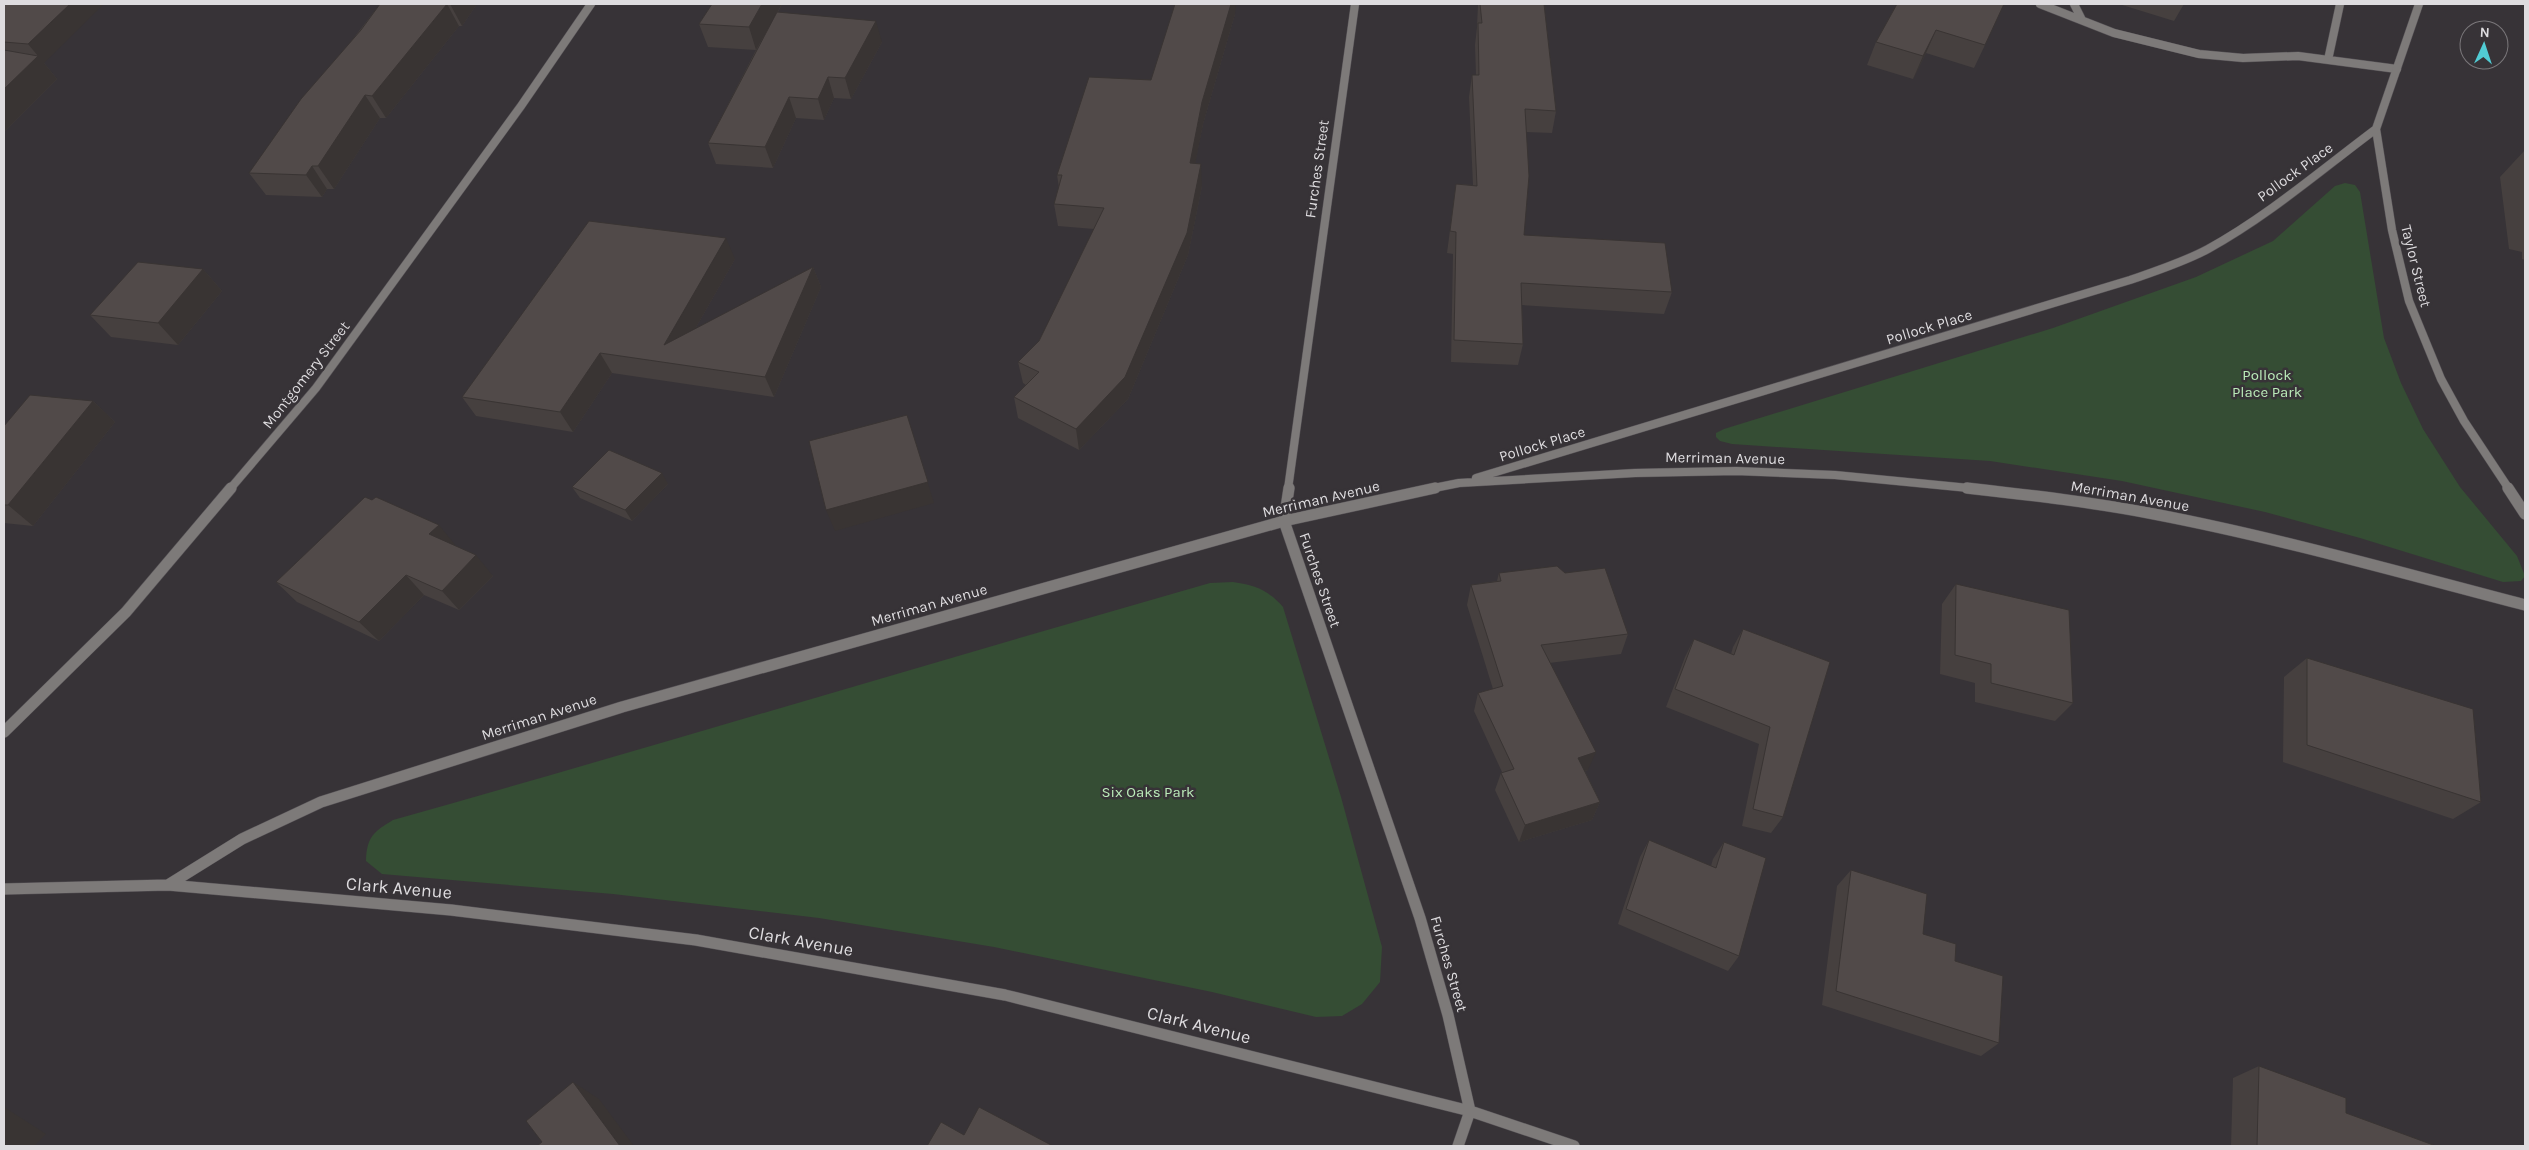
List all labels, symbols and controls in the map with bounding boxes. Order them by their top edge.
north arrow [2459,20,2509,70]
text: N [2479,24,2490,41]
street label: Furches Street [1301,118,1333,219]
street label: Pollock Place [2254,139,2336,205]
street label: Taylor Street [2397,223,2435,309]
street label: Pollock Place [1884,305,1974,349]
street label: Montgomery Street [259,318,354,432]
park label: Pollock Place Park [2232,366,2302,401]
street label: Pollock Place [1497,422,1587,466]
street label: Merriman Avenue [1665,448,1785,468]
street label: Merriman Avenue [1261,477,1381,521]
street label: Merriman Avenue [2069,477,2191,515]
street label: Furches Street [1295,530,1345,630]
street label: Merriman Avenue [869,580,989,630]
street label: Merriman Avenue [479,690,599,744]
park label: Six Oaks Park [1101,783,1195,801]
street label: Clark Avenue [345,872,453,904]
street label: Furches Street [1427,914,1471,1014]
street label: Clark Avenue [747,921,855,961]
street label: Clark Avenue [1145,1001,1253,1049]

